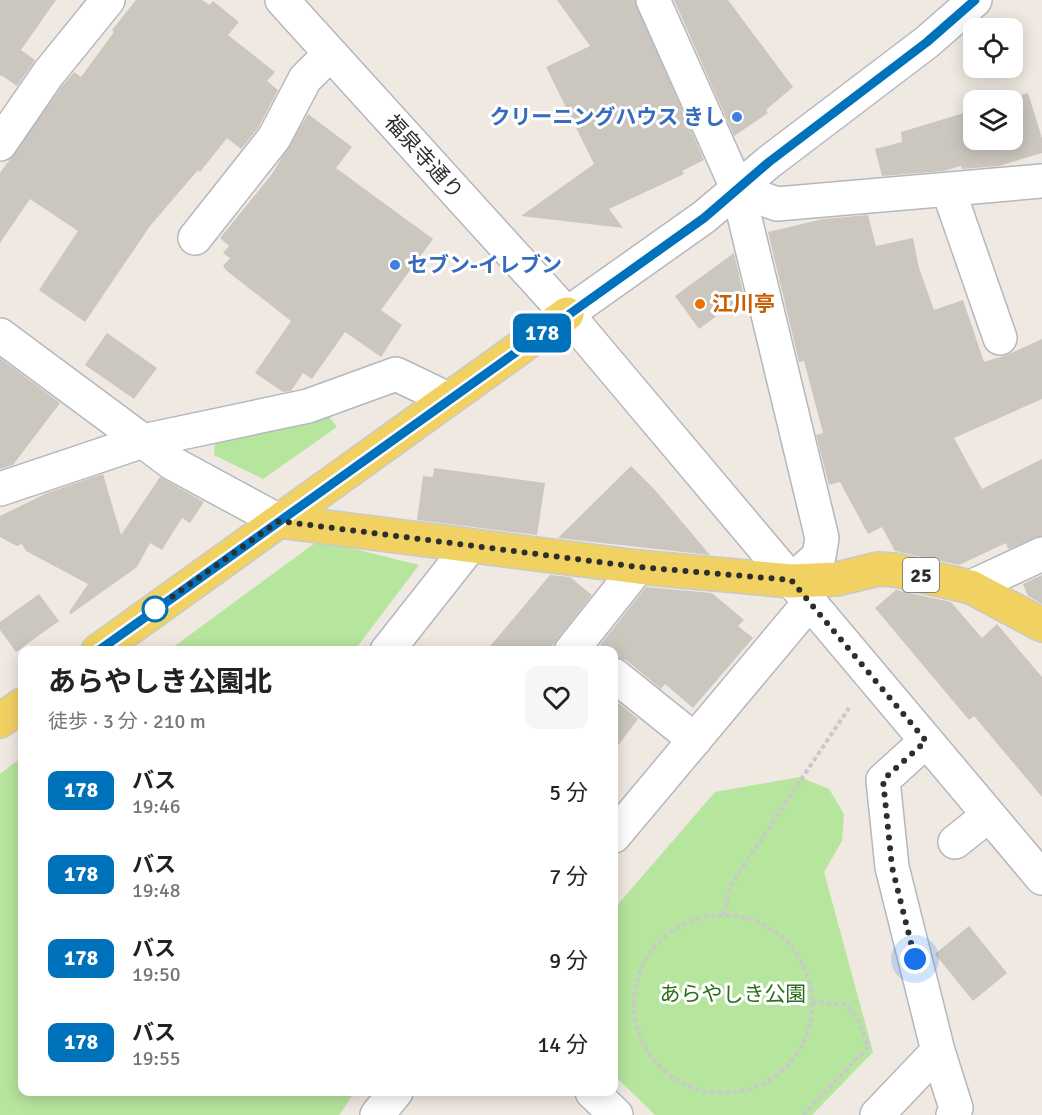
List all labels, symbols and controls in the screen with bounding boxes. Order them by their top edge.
map controls [963,18,1023,150]
button: locate [963,18,1023,78]
button: layers [963,90,1023,150]
place label: クリーニングハウス きし [489,104,725,130]
street label: 福泉寺通り [379,109,469,205]
marker: クリーニングハウス きし [730,110,744,124]
place label: セブン-イレブン [407,252,562,278]
marker: セブン-イレブン [388,258,402,272]
place label: 江川亭 [712,291,775,317]
marker: 江川亭 [693,297,707,311]
line badge: 178 [508,314,576,352]
text: 178 [525,320,559,346]
road number: 25 [903,558,939,592]
unlabelled marker [142,596,168,622]
text: あらやしき公園北 [48,665,272,699]
button: heart [525,666,588,729]
text: 徒歩 · 3 分 · 210 m [48,709,206,734]
text: バス [132,767,176,794]
text: 178 [64,777,98,803]
text: 5 分 [549,779,588,806]
text: 19:46 [132,794,181,819]
text: バス [132,851,176,878]
text: 178 [64,861,98,887]
text: 7 分 [549,863,588,890]
text: 19:48 [132,878,181,903]
text: バス [132,935,176,962]
your location [900,944,930,974]
text: 178 [64,945,98,971]
text: 9 分 [549,947,588,974]
text: 19:50 [132,962,181,987]
park label: あらやしき公園 [660,981,807,1007]
text: バス [132,1019,176,1046]
text: 178 [64,1029,98,1055]
text: 14 分 [537,1031,588,1058]
text: 19:55 [132,1046,181,1071]

